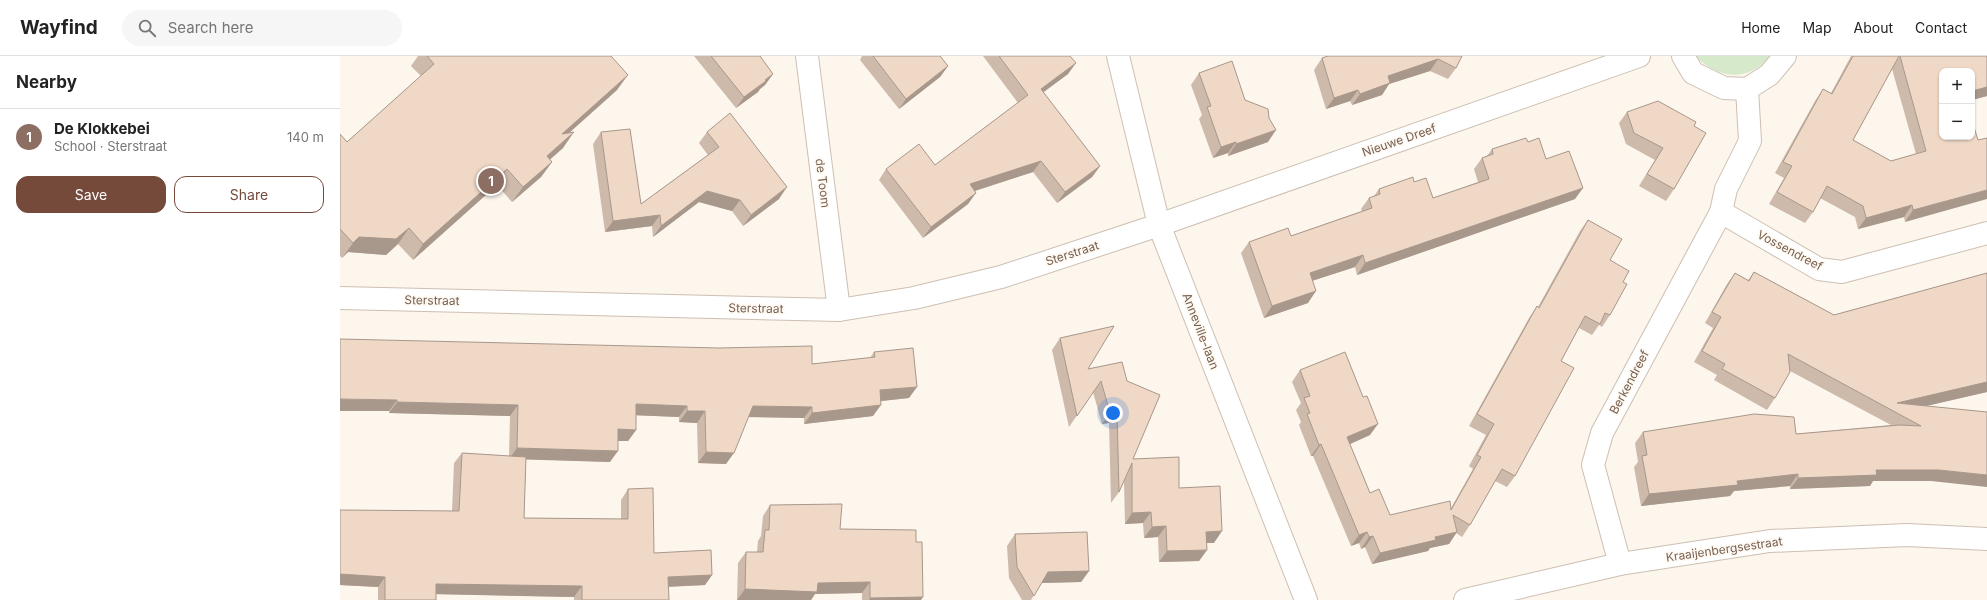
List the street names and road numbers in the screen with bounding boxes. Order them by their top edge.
street label: Nieuwe Dreef [1360,120,1439,160]
street label: de Toom [813,158,833,208]
street label: Vossendreef [1755,227,1826,274]
street label: Sterstraat [1043,237,1101,269]
street label: Anneville-laan [1180,291,1222,371]
street label: Sterstraat [404,292,460,308]
street label: Sterstraat [728,300,784,316]
street label: Berkendreef [1606,347,1652,416]
street label: Kraaijenbergsestraat [1665,533,1783,565]

